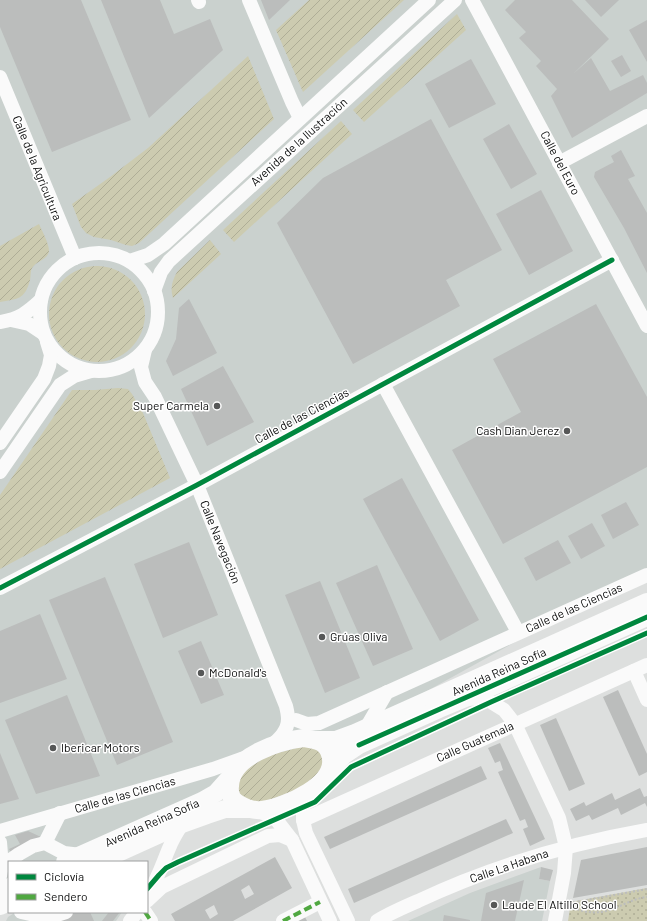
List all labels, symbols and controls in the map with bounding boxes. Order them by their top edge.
street label: Avenida de la Ilustración [247,94,350,188]
street label: Calle de la Agricultura [10,113,65,222]
street label: Calle del Euro [538,128,584,197]
street label: Calle de las Ciencias [252,384,351,446]
place label: Super Carmela [133,398,209,412]
marker: Super Carmela [212,401,222,411]
place label: Cash Dian Jerez [476,423,559,437]
marker: Cash Dian Jerez [562,426,572,436]
street label: Calle Navegación [198,498,244,585]
street label: Calle de las Ciencias [523,579,624,635]
place label: Grúas Oliva [330,629,387,643]
marker: Grúas Oliva [317,632,327,642]
street label: Avenida Reina Sofía [449,644,548,698]
place label: McDonald's [209,665,267,679]
marker: McDonald's [196,668,206,678]
street label: Calle Guatemala [434,718,515,764]
place label: Ibericar Motors [61,740,140,754]
marker: Ibericar Motors [48,743,58,753]
street label: Calle de las Ciencias [73,773,177,815]
street label: Avenida Reina Sofía [102,795,201,849]
street label: Calle La Habana [468,845,550,885]
legend [8,861,148,913]
text: Ciclovía [44,869,84,883]
text: Sendero [44,889,88,903]
place label: Laude El Altillo School [502,897,617,911]
marker: Laude El Altillo School [489,900,499,910]

